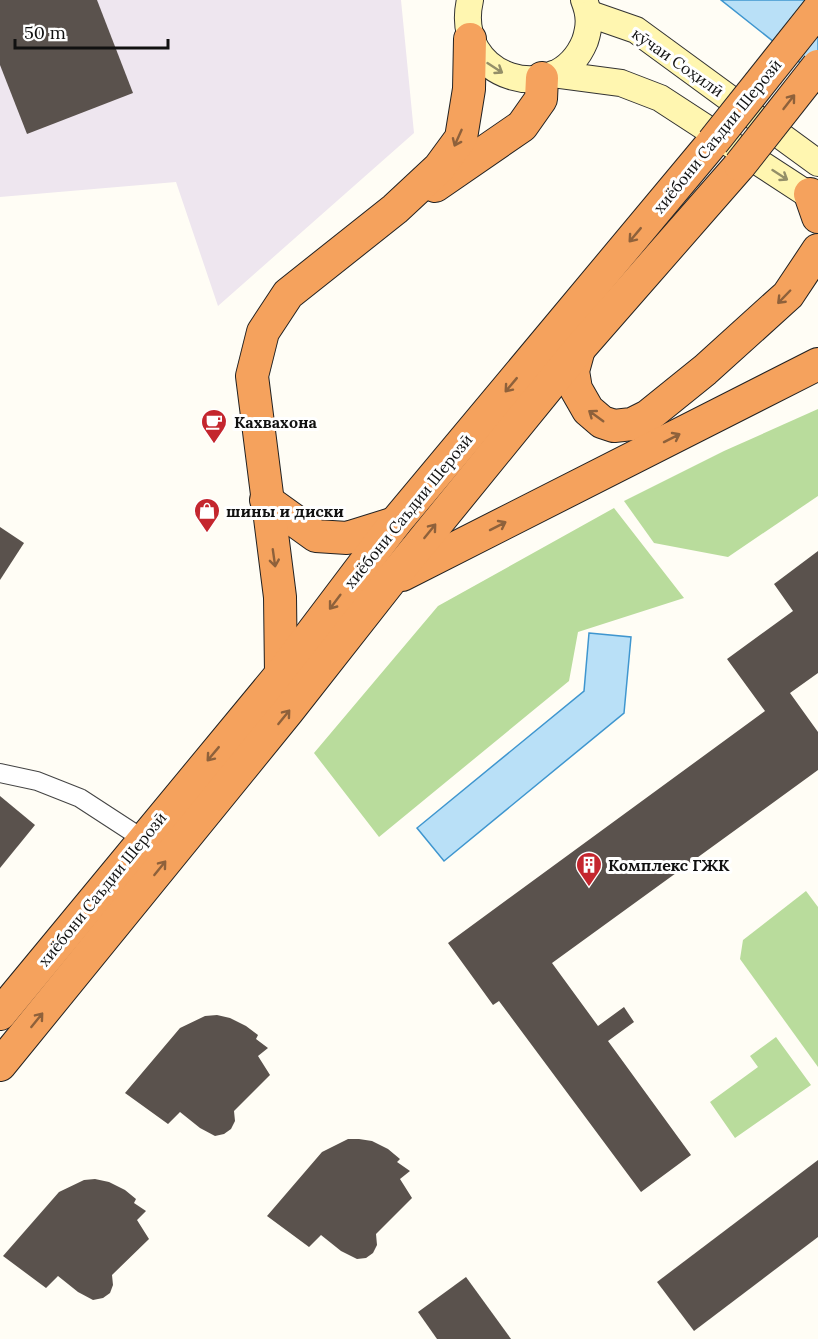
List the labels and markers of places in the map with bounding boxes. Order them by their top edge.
cafe icon: Кахвахона [199,407,229,445]
place label: Кахвахона [234,412,318,432]
shop icon: шины и диски [192,496,222,534]
place label: шины и диски [226,501,344,521]
building icon: Комплекс ГЖК [574,850,604,888]
place label: Комплекс ГЖК [608,855,730,875]

